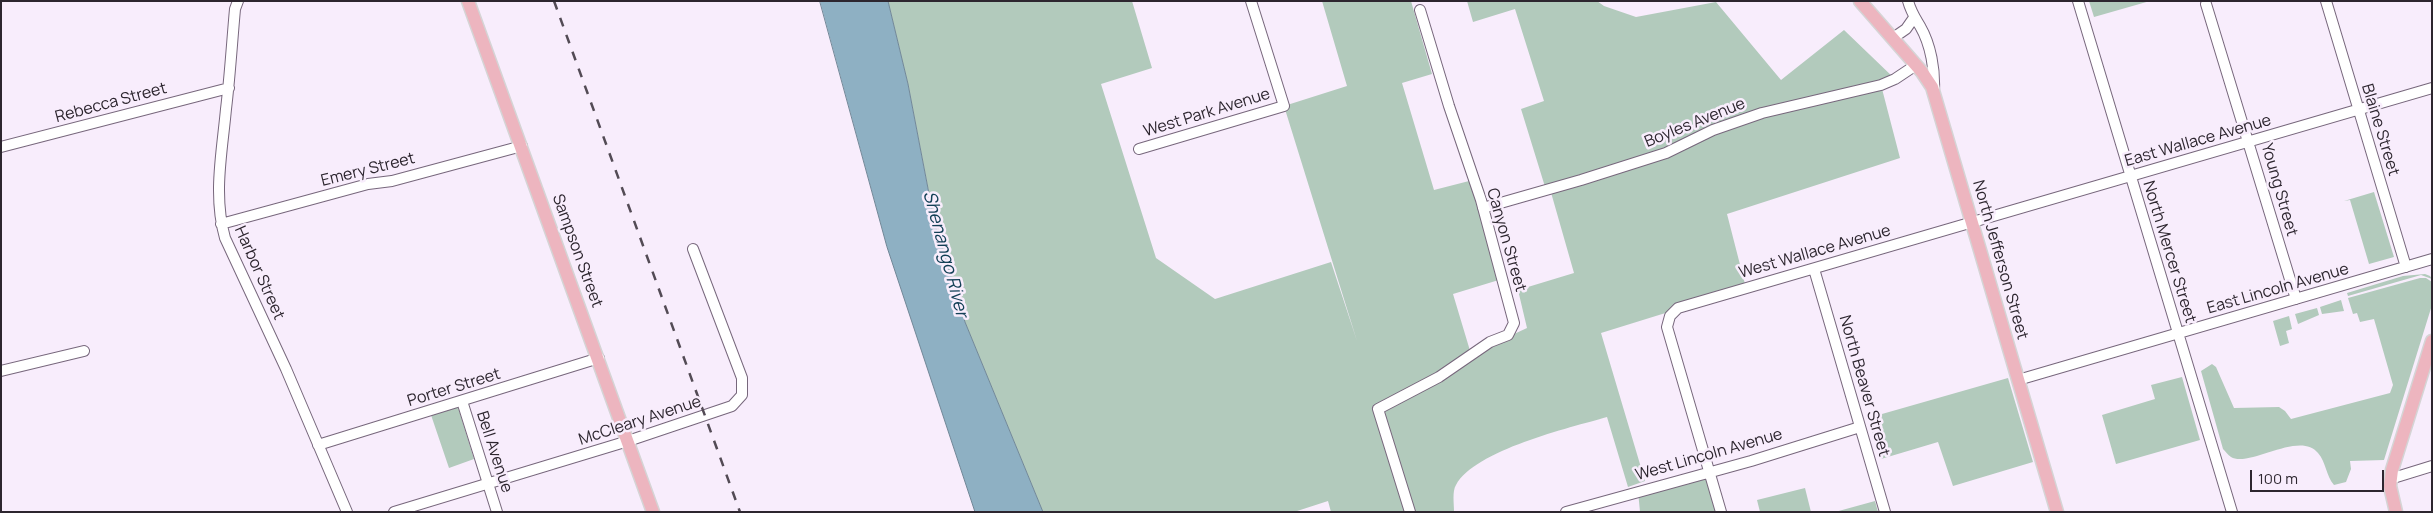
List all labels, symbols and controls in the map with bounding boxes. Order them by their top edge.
street label: Rebecca Street [53,79,169,127]
street label: Blaine Street [2357,82,2403,178]
street label: West Park Avenue [1141,85,1273,141]
street label: Boyles Avenue [1642,94,1748,152]
street label: East Wallace Avenue [2123,111,2273,171]
street label: Young Street [2257,141,2301,239]
street label: Emery Street [319,149,417,191]
street label: North Jefferson Street [1968,178,2032,342]
street label: North Mercer Street [2138,179,2200,325]
street label: Canyon Street [1482,186,1530,294]
water label: Shenango River [918,189,972,319]
street label: Sampson Street [548,192,606,310]
street label: West Wallace Avenue [1737,221,1893,283]
street label: Harbor Street [230,223,288,323]
street label: East Lincoln Avenue [2205,260,2351,318]
street label: North Beaver Street [1835,313,1893,459]
street label: Porter Street [405,365,503,411]
street label: McCleary Avenue [576,392,704,450]
street label: Bell Avenue [472,409,516,495]
street label: West Lincoln Avenue [1633,425,1785,485]
scale bar [2253,460,2387,492]
text: 100 m [2258,468,2298,489]

